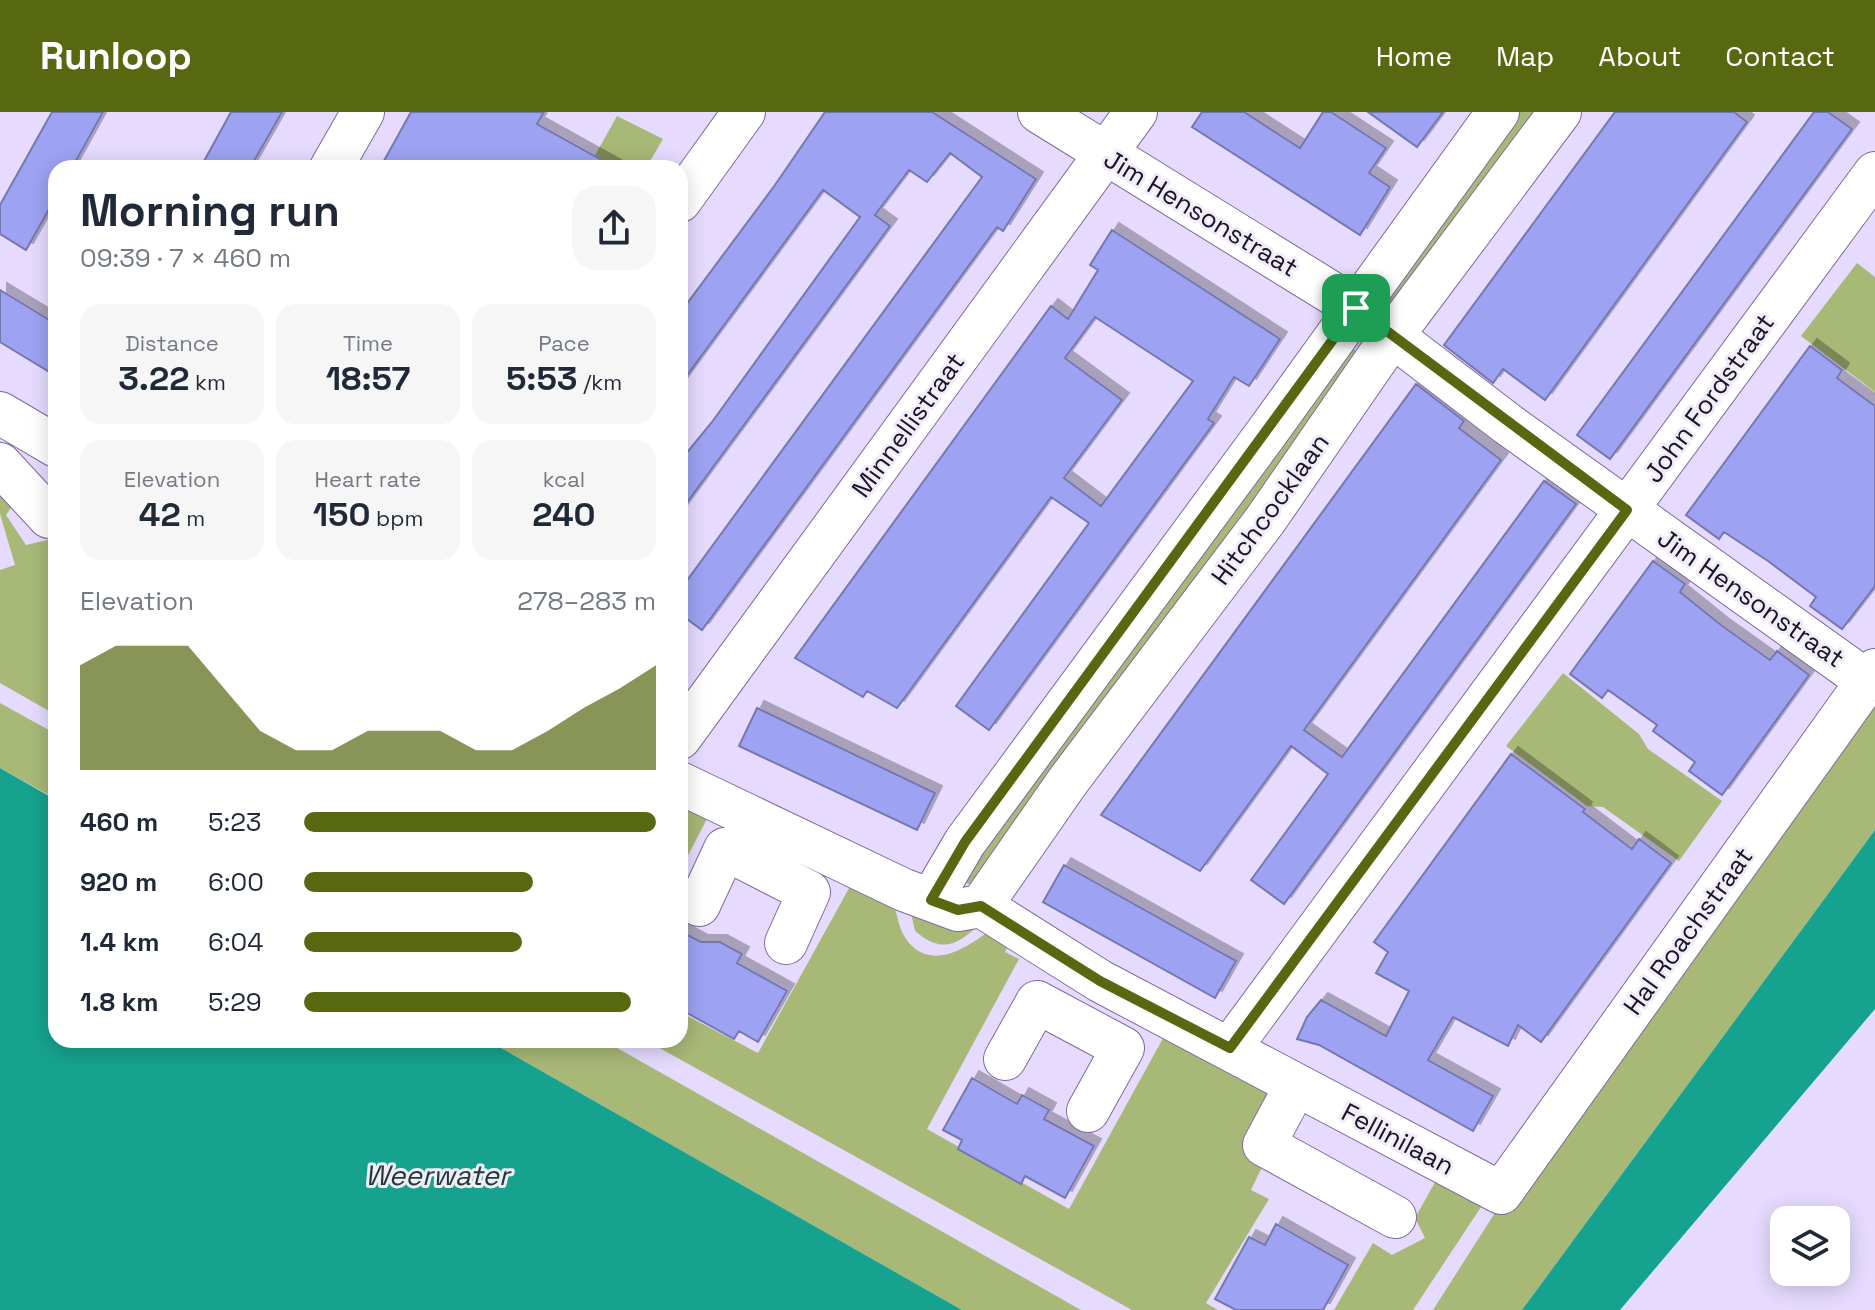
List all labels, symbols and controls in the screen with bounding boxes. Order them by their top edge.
text: Runloop [40,32,192,80]
text: Home [1376,38,1452,74]
text: Map [1496,38,1554,74]
text: About [1598,38,1681,74]
text: Contact [1725,38,1835,74]
street label: Jim Hensonstraat [1098,142,1304,284]
text: Morning run [80,183,340,239]
button: share [572,186,656,270]
text: 09:39 · 7 × 460 m [80,241,291,275]
pin [1322,274,1390,342]
icon: arrive [1334,286,1378,330]
street label: John Fordstraat [1636,307,1782,489]
text: Distance [125,329,219,357]
text: Time [343,329,393,357]
text: Pace [538,329,590,357]
street label: Minnellistraat [844,346,972,504]
text: 3.22 [118,357,189,400]
text: 18:57 [326,357,410,400]
text: 5:53 [506,357,578,400]
text: km [189,368,226,396]
text: /km [578,368,622,396]
street label: Hitchcocklaan [1203,426,1337,592]
text: Elevation [124,465,220,493]
text: Heart rate [315,465,421,493]
text: kcal [543,465,585,493]
text: 42 [139,493,181,536]
text: 150 [313,493,370,536]
text: 240 [532,493,596,536]
text: m [181,504,205,532]
text: bpm [370,504,423,532]
street label: Jim Hensonstraat [1651,521,1851,675]
text: Elevation [80,584,194,618]
text: 278–283 m [517,584,656,618]
text: 460 m [80,805,158,839]
text: 5:23 [208,805,261,839]
street label: Hal Roachstraat [1616,840,1760,1022]
text: 920 m [80,865,157,899]
text: 6:00 [208,865,264,899]
text: 1.4 km [80,925,160,959]
text: 6:04 [208,925,263,959]
text: 1.8 km [80,985,159,1019]
text: 5:29 [208,985,262,1019]
street label: Fellinilaan [1336,1095,1460,1183]
water label: Weerwater [365,1157,513,1193]
map controls [1770,1206,1850,1286]
button: layers [1770,1206,1850,1286]

